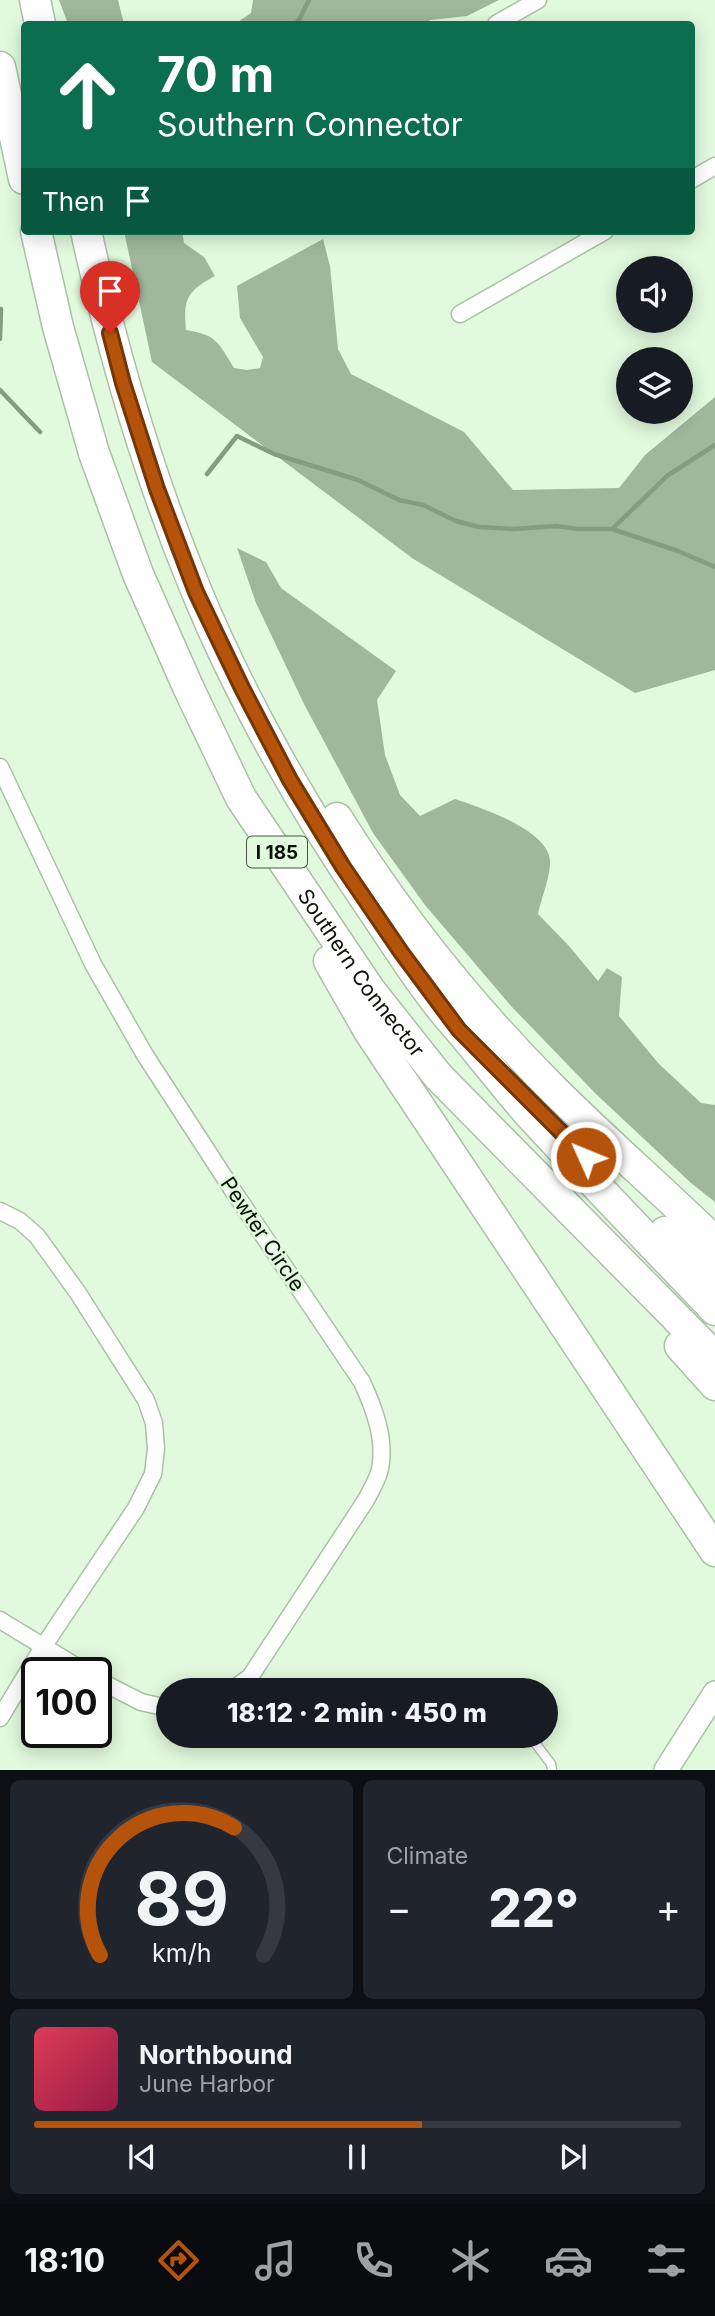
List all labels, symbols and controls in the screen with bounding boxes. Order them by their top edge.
text: 70 m [157,45,274,104]
icon: ahead [42,49,133,140]
text: Southern Connector [157,105,463,144]
icon: arrive [119,182,157,220]
text: Then [42,186,105,217]
map controls [616,256,693,424]
button: sound [616,256,693,333]
pin [80,261,140,333]
icon: arrive [91,272,129,310]
button: layers [616,347,693,424]
road number: I 185 [247,836,307,867]
street label: Southern Connector [293,884,430,1062]
position arrow [549,1120,623,1194]
street label: Pewter Circle [216,1172,310,1296]
speed limit sign: 100 [21,1657,112,1748]
text: 18:12 · 2 min · 450 m [227,1697,487,1728]
text: Climate [387,1842,468,1870]
text: 89 [134,1855,229,1944]
text: 22° [489,1877,579,1940]
text: − [387,1885,412,1931]
text: + [656,1885,681,1931]
text: km/h [152,1938,211,1968]
text: Northbound [139,2039,293,2070]
text: June Harbor [139,2070,275,2098]
icon: previous [123,2138,161,2176]
icon: pause [338,2138,376,2176]
icon: next [554,2138,592,2176]
icon: directions [154,2236,203,2285]
icon: music [251,2236,300,2285]
icon: phone [349,2236,398,2285]
icon: climate [446,2236,495,2285]
icon: car [544,2236,593,2285]
icon: filters [642,2236,691,2285]
text: 18:10 [24,2241,105,2280]

